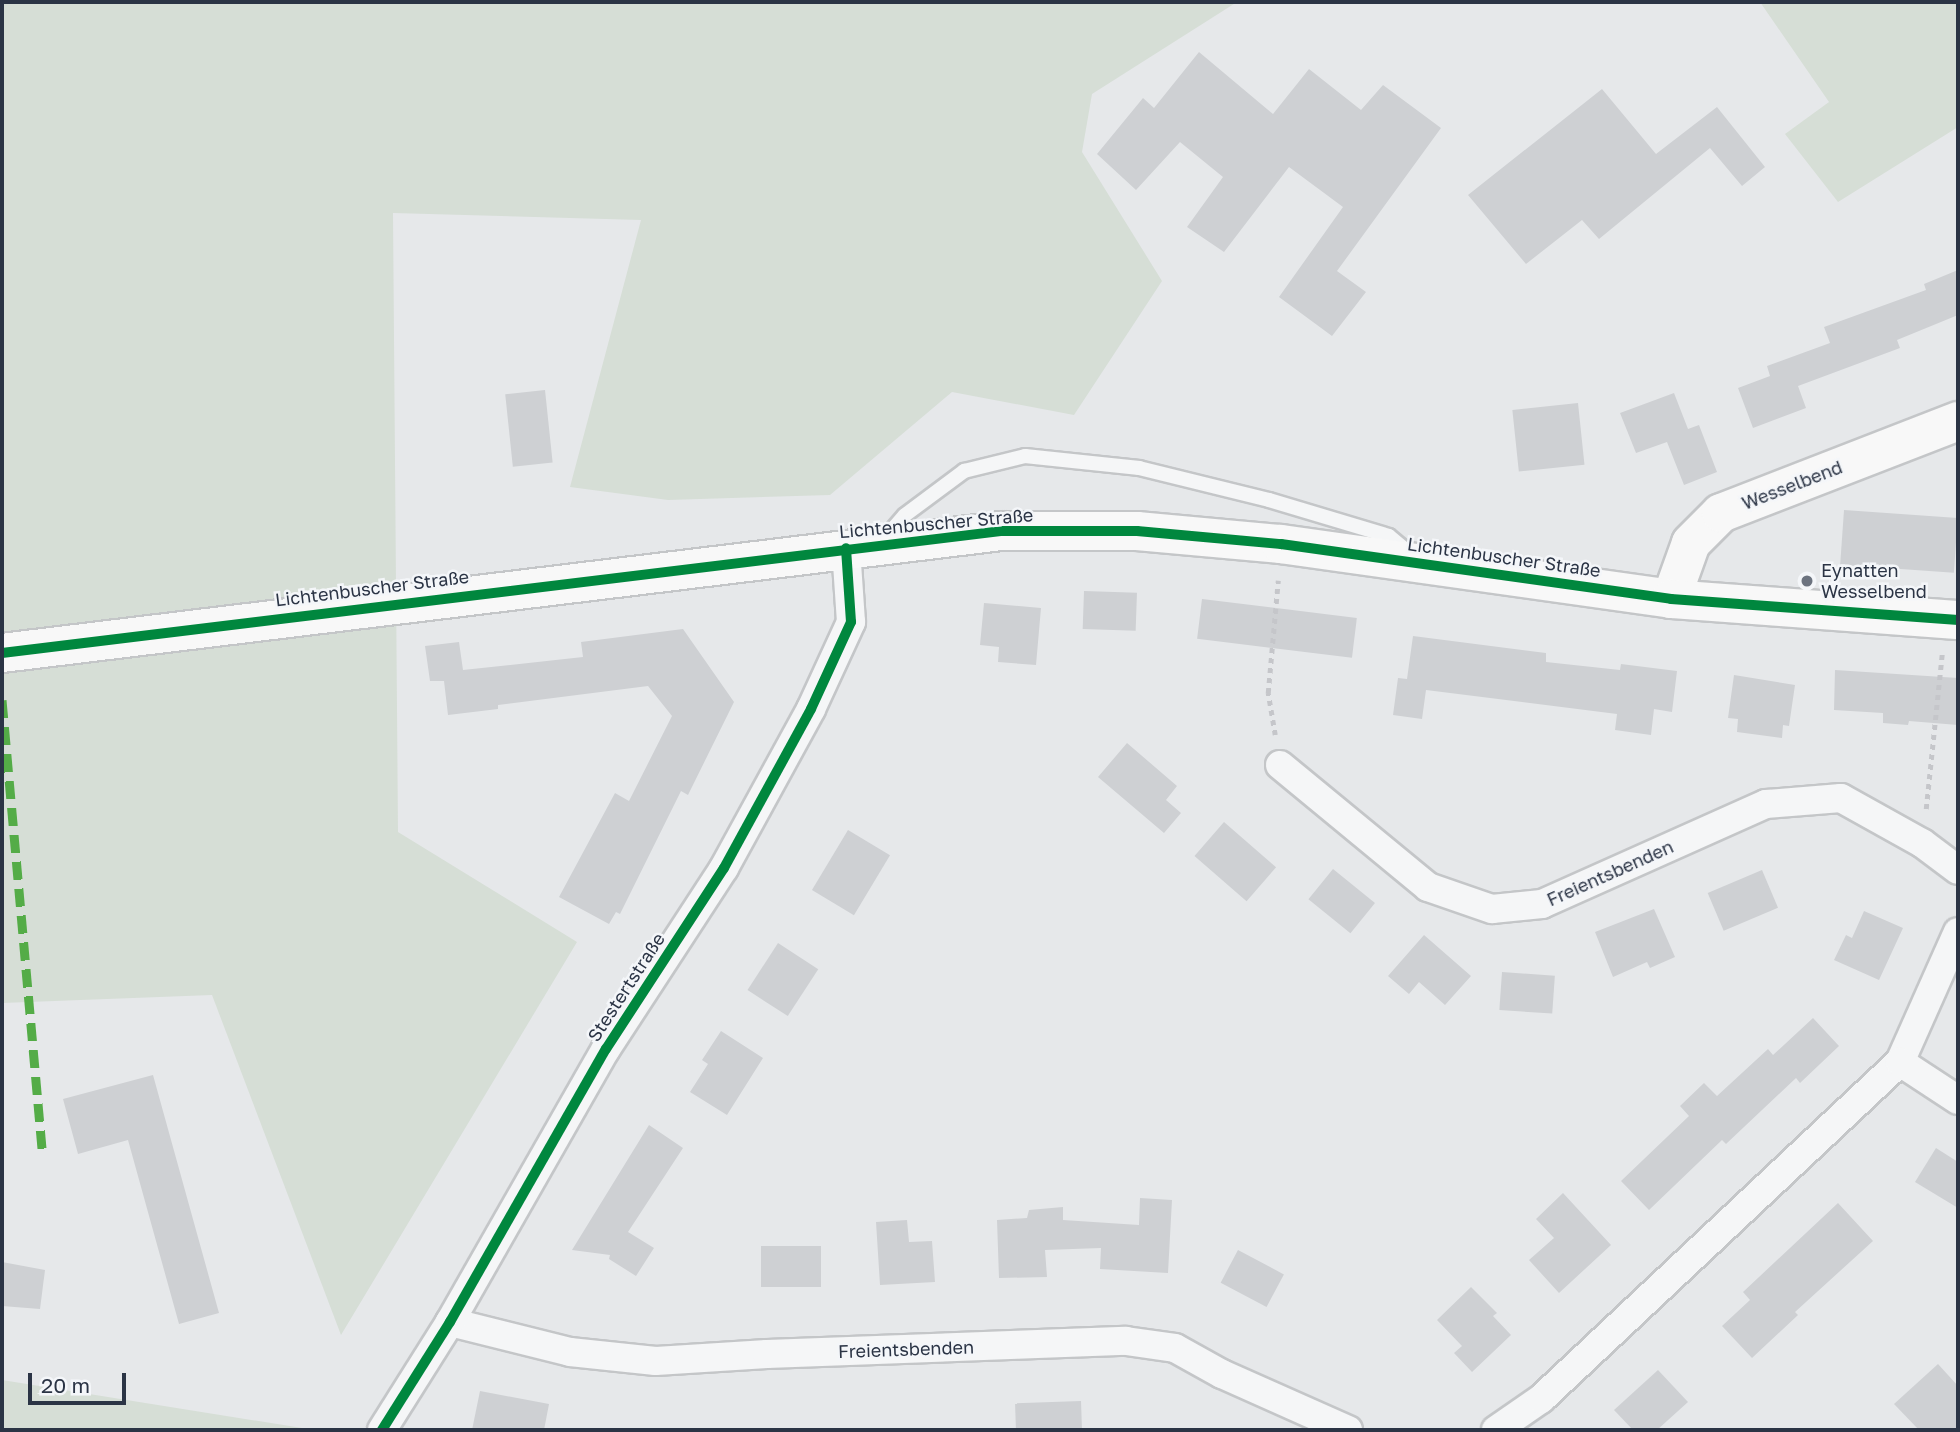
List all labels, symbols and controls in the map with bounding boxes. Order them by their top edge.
street label: Wesselbend [1739,456,1845,514]
street label: Lichtenbuscher Straße [838,504,1034,542]
street label: Lichtenbuscher Straße [1406,533,1602,581]
place label: Eynatten Wesselbend [1821,560,1927,602]
street label: Lichtenbuscher Straße [274,565,470,611]
marker: Eynatten Wesselbend [1799,573,1815,589]
street label: Freientsbenden [1543,835,1677,911]
street label: Stestertstraße [583,929,669,1045]
street label: Freientsbenden [838,1336,974,1362]
scale bar [32,1358,130,1402]
text: 20 m [41,1372,90,1398]

